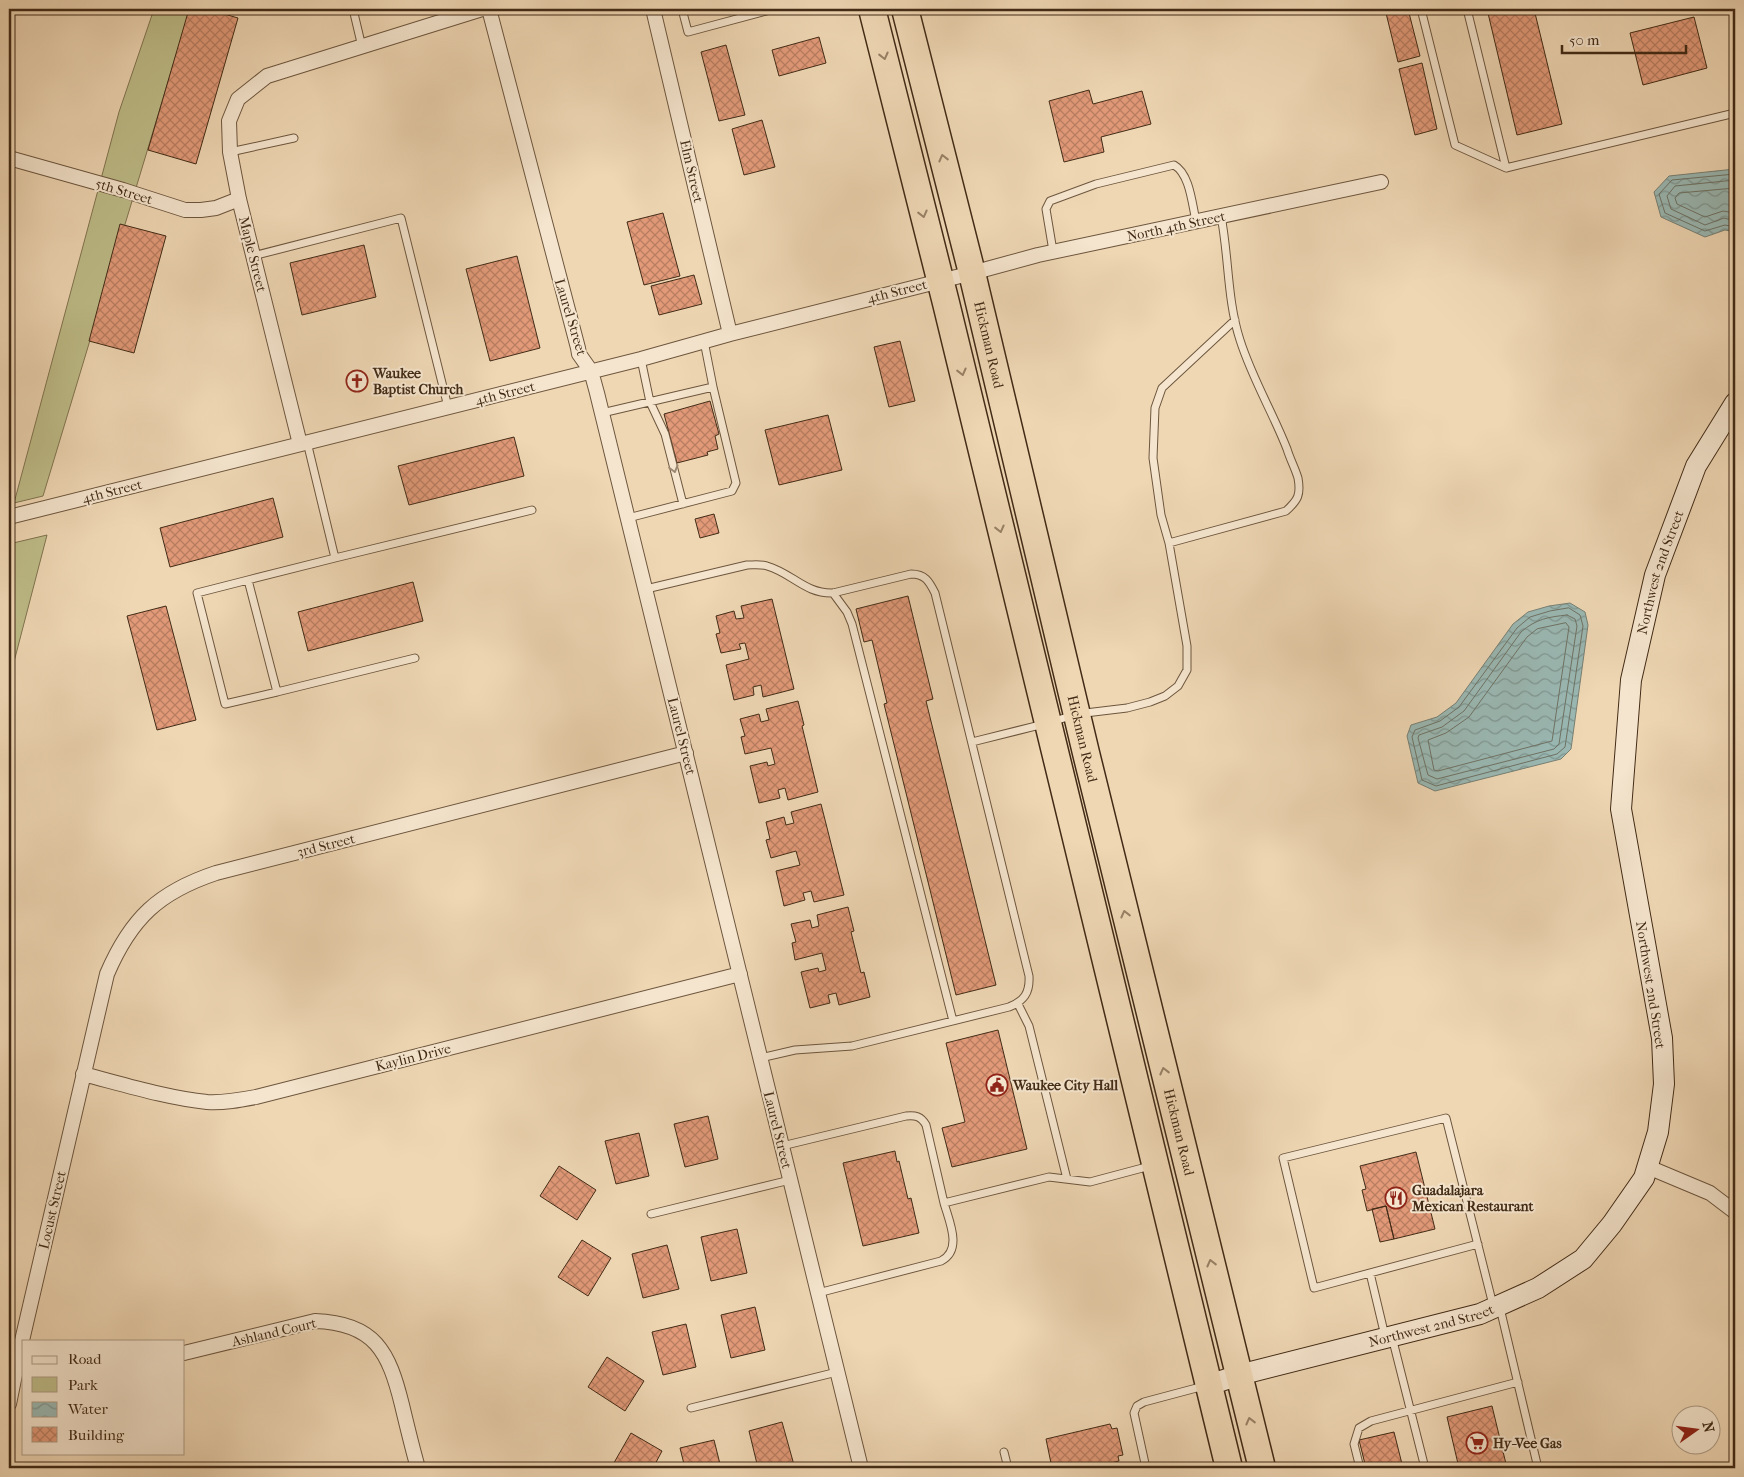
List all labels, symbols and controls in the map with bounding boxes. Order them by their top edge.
scale bar [1562,22,1685,54]
text: 50 m [1569,31,1600,49]
one-way arrow [878,52,889,61]
street label: Elm Street [676,138,707,204]
one-way arrow [938,154,949,163]
street label: 5th Street [93,175,154,208]
street label: North 4th Street [1125,208,1227,245]
one-way arrow [917,209,928,218]
street label: Maple Street [235,215,270,294]
street label: 4th Street [865,276,929,307]
street label: Laurel Street [551,277,590,358]
street label: Hickman Road [970,300,1007,390]
place label: Waukee Baptist Church [372,365,465,398]
one-way arrow [956,367,967,376]
church icon: Waukee Baptist Church [345,369,369,393]
street label: 4th Street [473,378,537,409]
one-way arrow [668,465,679,474]
street label: 4th Street [80,476,144,507]
street label: Northwest 2nd Street [1634,508,1688,636]
one-way arrow [995,525,1005,533]
street label: Hickman Road [1064,694,1101,784]
street label: Laurel Street [664,696,699,777]
street label: 3rd Street [295,830,357,861]
one-way arrow [1120,909,1131,918]
street label: Northwest 2nd Street [1632,920,1669,1050]
street label: Kaylin Drive [374,1040,453,1075]
one-way arrow [1159,1067,1170,1076]
public building icon: Waukee City Hall [985,1073,1009,1097]
place label: Waukee City Hall [1012,1077,1118,1094]
street label: Hickman Road [1160,1087,1198,1178]
street label: Laurel Street [760,1090,795,1171]
street label: Locust Street [35,1169,70,1251]
place label: Guadalajara Mexican Restaurant [1411,1182,1534,1215]
restaurant icon: Guadalajara Mexican Restaurant [1384,1186,1408,1210]
one-way arrow [1206,1259,1217,1268]
street label: Northwest 2nd Street [1367,1301,1497,1351]
street label: Ashland Court [229,1314,318,1351]
legend [22,1340,185,1454]
text: Road [68,1350,102,1368]
text: Park [68,1376,98,1394]
text: Water [67,1400,108,1418]
north arrow [1672,1404,1722,1454]
one-way arrow [1245,1416,1256,1425]
text: N [1699,1420,1718,1435]
text: Building [68,1426,125,1444]
supermarket icon: Hy-Vee Gas [1465,1431,1489,1455]
place label: Hy-Vee Gas [1493,1435,1562,1452]

